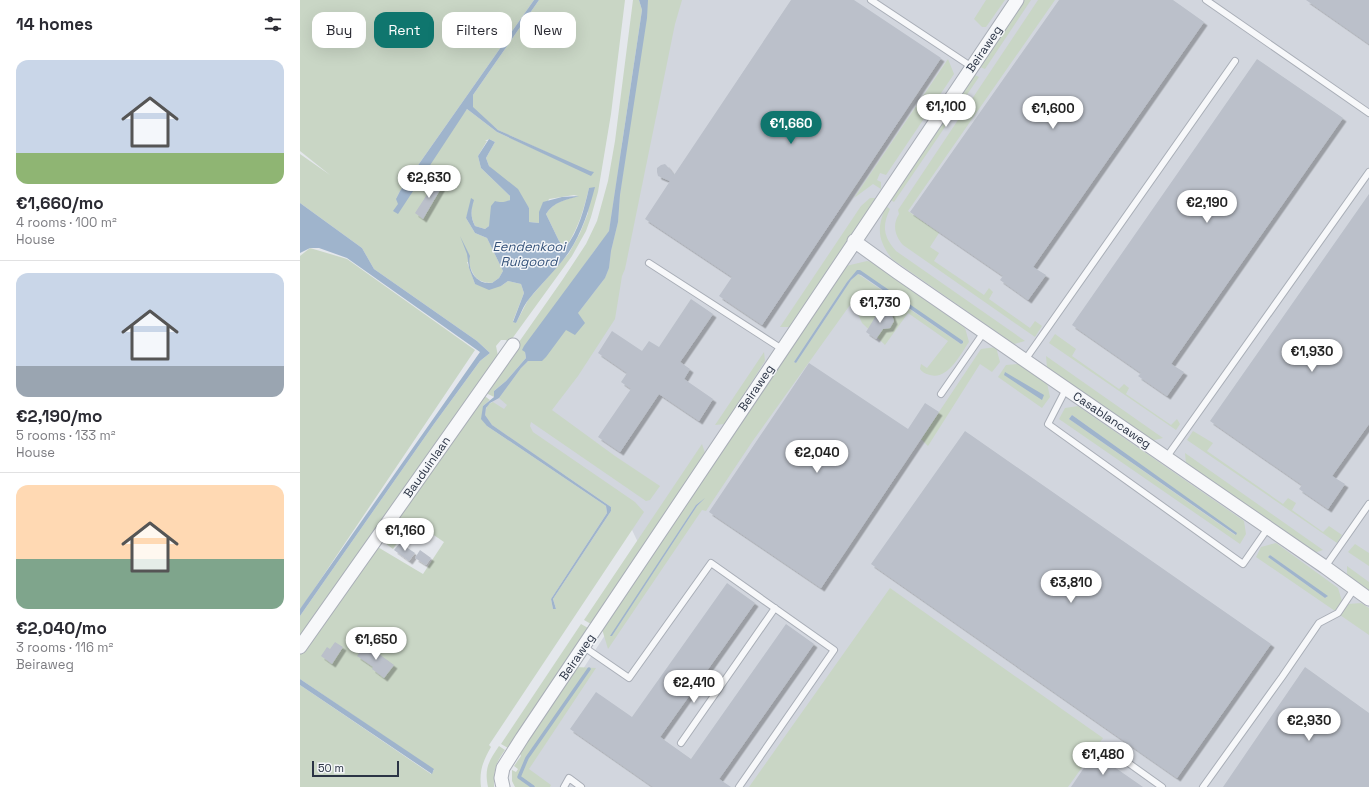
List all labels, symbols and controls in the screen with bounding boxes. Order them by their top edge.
chip: Buy [312,12,366,48]
chip: Rent [374,12,434,48]
chip: Filters [442,12,512,48]
chip: New [520,12,576,48]
text: 14 homes [16,13,93,35]
icon: filters [262,13,284,35]
street label: Beiraweg [962,22,1006,76]
icon: home [114,86,186,158]
pin: €1,100 [913,94,979,128]
pin: €1,600 [1020,96,1086,130]
text: €1,100 [926,98,966,115]
text: €1,600 [1031,100,1075,117]
pin: €1,660 [758,111,824,145]
text: €1,660 [770,115,812,132]
pin: €2,630 [396,165,462,199]
text: €2,630 [407,169,451,186]
pin: €2,190 [1174,190,1240,224]
text: €1,660/mo [16,192,104,214]
text: €2,190 [1186,194,1228,211]
text: 4 rooms · 100 m² [16,214,117,231]
text: House [16,231,55,248]
water label: Eendenkooi Ruigoord [493,238,567,270]
pin: €1,730 [847,290,913,324]
text: €1,730 [859,294,901,311]
icon: home [114,299,186,371]
pin: €1,930 [1279,339,1345,373]
text: €1,930 [1291,343,1333,360]
street label: Beiraweg [734,361,778,415]
street label: Casablancaweg [1070,388,1154,452]
text: €2,190/mo [16,405,102,427]
text: 5 rooms · 133 m² [16,427,115,444]
street label: Bauduinlaan [400,433,454,501]
pin: €2,040 [784,440,850,474]
text: House [16,444,55,461]
text: €2,040 [794,444,840,461]
icon: home [114,511,186,583]
pin: €1,160 [372,518,438,552]
text: €1,160 [385,522,425,539]
pin: €3,810 [1038,570,1104,604]
text: €3,810 [1050,574,1092,591]
text: €2,040/mo [16,617,107,639]
pin: €1,650 [343,627,409,661]
street label: Beiraweg [555,630,599,684]
text: €1,650 [355,631,397,648]
text: 3 rooms · 116 m² [16,639,113,656]
text: Beiraweg [16,656,74,673]
pin: €2,410 [661,670,727,704]
text: €2,410 [673,674,715,691]
pin: €2,930 [1276,708,1342,742]
text: €2,930 [1287,712,1331,729]
pin: €1,480 [1070,742,1136,776]
text: €1,480 [1081,746,1125,763]
scale bar [312,759,399,778]
text: 50 m [318,761,344,775]

